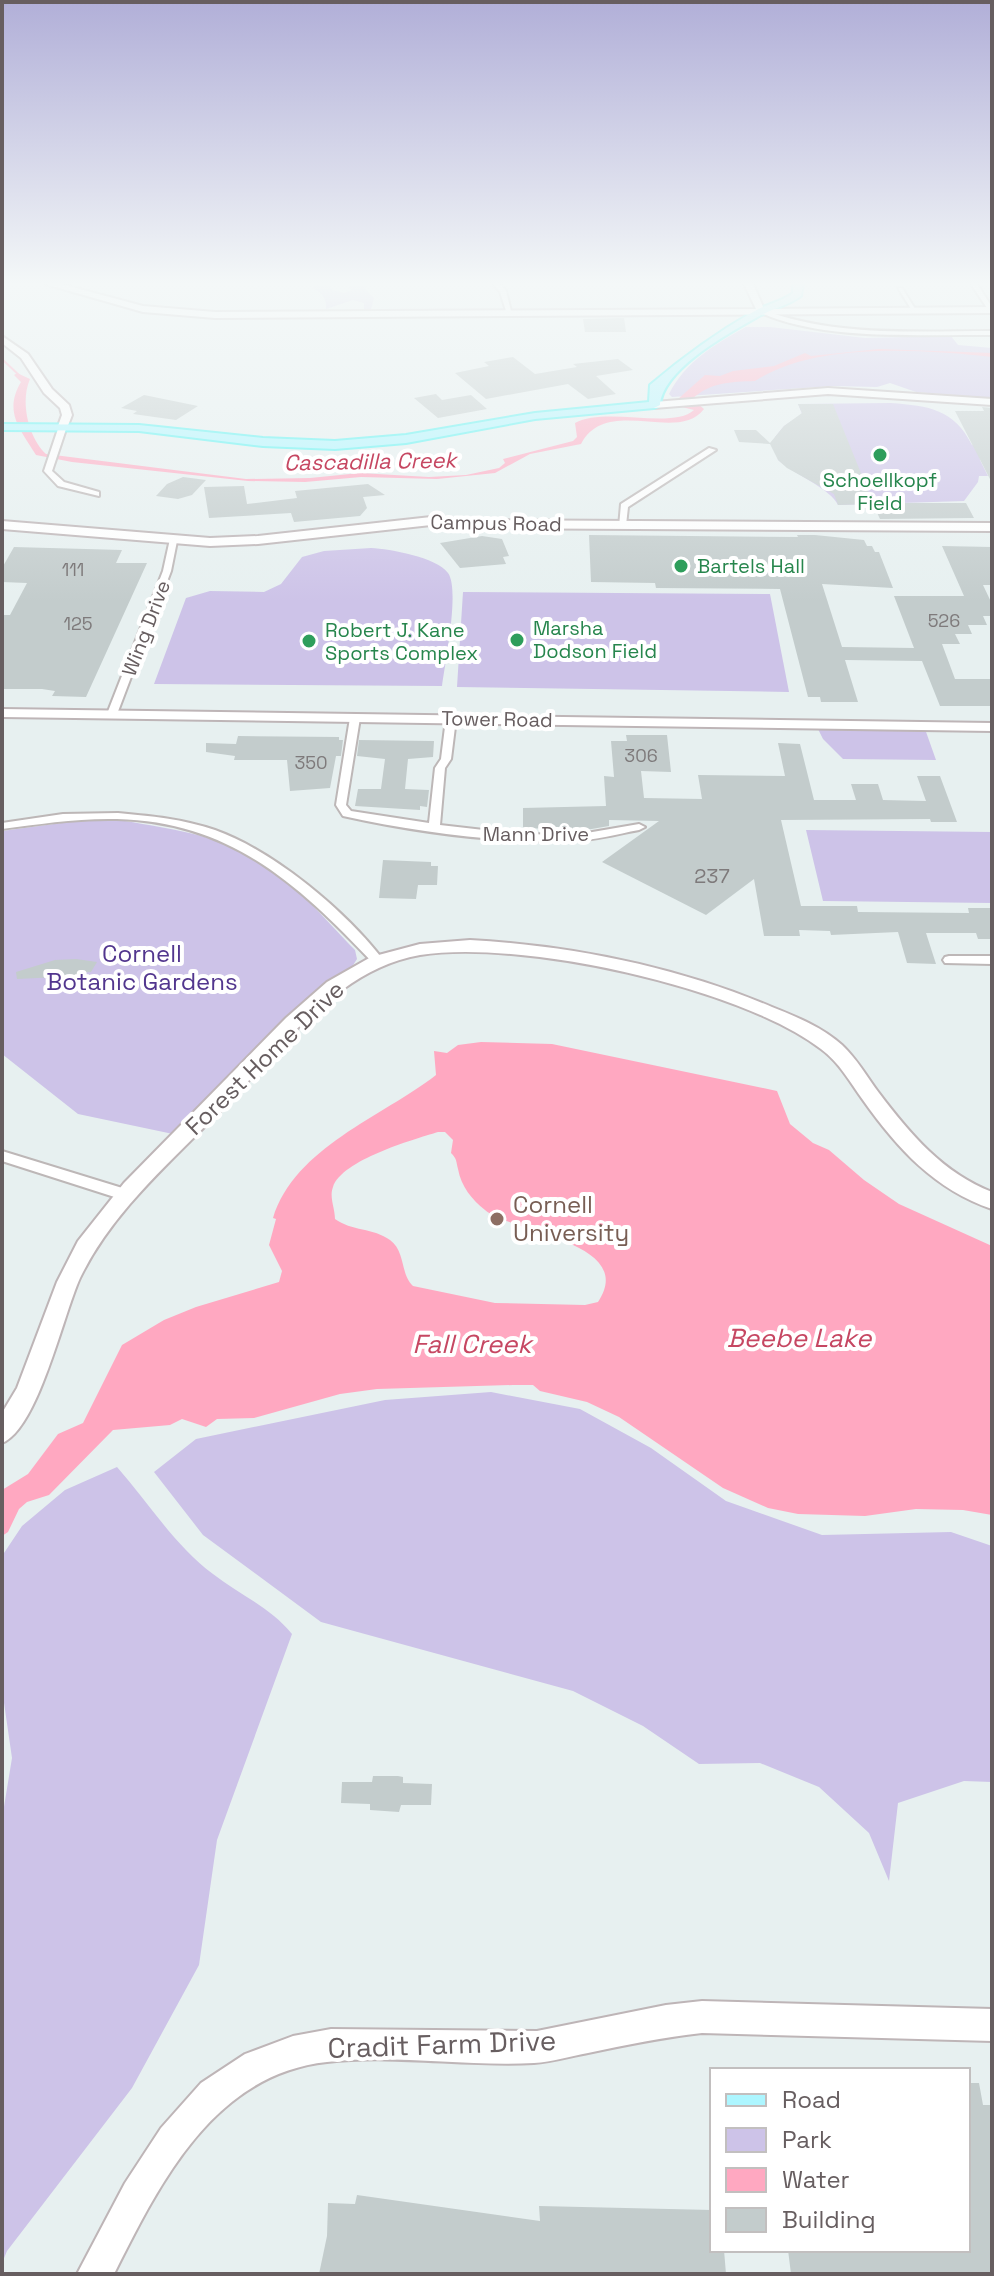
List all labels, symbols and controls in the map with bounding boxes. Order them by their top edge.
water label: Cascadilla Creek [284,445,459,477]
marker: Schoellkopf Field [871,446,889,464]
place label: Schoellkopf Field [823,467,937,516]
street label: Campus Road [430,509,562,537]
place label: Bartels Hall [697,553,805,579]
marker: Bartels Hall [672,557,690,575]
house number: 111 [62,558,84,581]
street label: Wing Drive [116,576,176,680]
house number: 526 [928,609,960,632]
house number: 125 [63,612,93,635]
place label: Marsha Dodson Field [533,615,657,664]
place label: Robert J. Kane Sports Complex [325,617,478,666]
marker: Marsha Dodson Field [508,631,526,649]
marker: Robert J. Kane Sports Complex [300,632,318,650]
street label: Tower Road [441,705,553,733]
house number: 306 [624,744,658,767]
house number: 350 [294,751,328,774]
street label: Mann Drive [483,821,589,847]
house number: 237 [694,863,730,889]
park label: Cornell Botanic Gardens [46,938,238,997]
street label: Forest Home Drive [179,974,351,1141]
place label: Cornell University [513,1189,629,1248]
marker: Cornell University [488,1210,506,1228]
water label: Beebe Lake [727,1321,873,1355]
water label: Fall Creek [412,1327,535,1361]
street label: Cradit Farm Drive [327,2022,557,2066]
legend [710,2068,970,2252]
text: Road [782,2084,841,2115]
text: Park [782,2124,832,2155]
text: Water [782,2164,850,2195]
text: Building [782,2204,876,2235]

